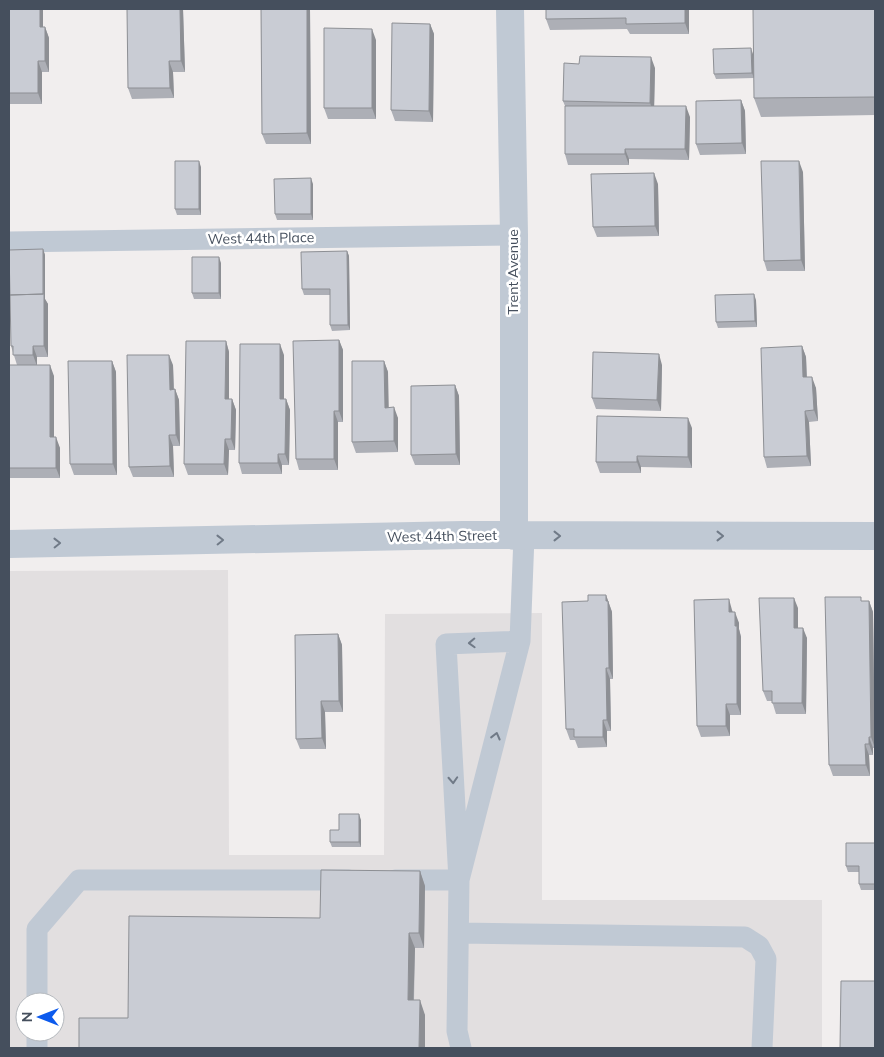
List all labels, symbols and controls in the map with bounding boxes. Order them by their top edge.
street label: West 44th Place [208,228,314,248]
street label: Trent Avenue [504,229,522,315]
street label: West 44th Street [387,526,497,546]
one-way arrow [554,531,562,541]
one-way arrow [716,531,724,541]
one-way arrow [216,535,224,545]
one-way arrow [54,538,62,548]
one-way arrow [467,638,475,648]
one-way arrow [490,731,501,740]
one-way arrow [448,777,459,785]
north arrow [15,992,65,1042]
text: N [18,1012,36,1022]

